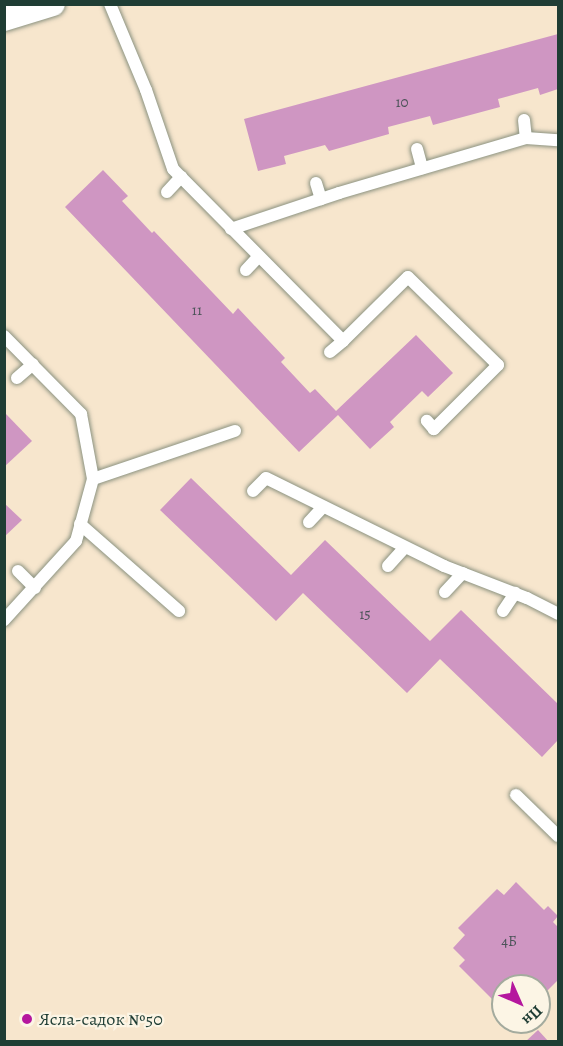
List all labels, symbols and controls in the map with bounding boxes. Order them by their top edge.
house number: 10 [395,94,409,112]
house number: 11 [192,302,202,320]
house number: 15 [359,606,371,624]
house number: 4Б [501,933,517,951]
north arrow [491,974,551,1034]
text: Пн [517,1000,547,1030]
place label: Ясла-садок №50 [39,1008,163,1030]
marker: Ясла-садок №50 [20,1012,34,1026]

